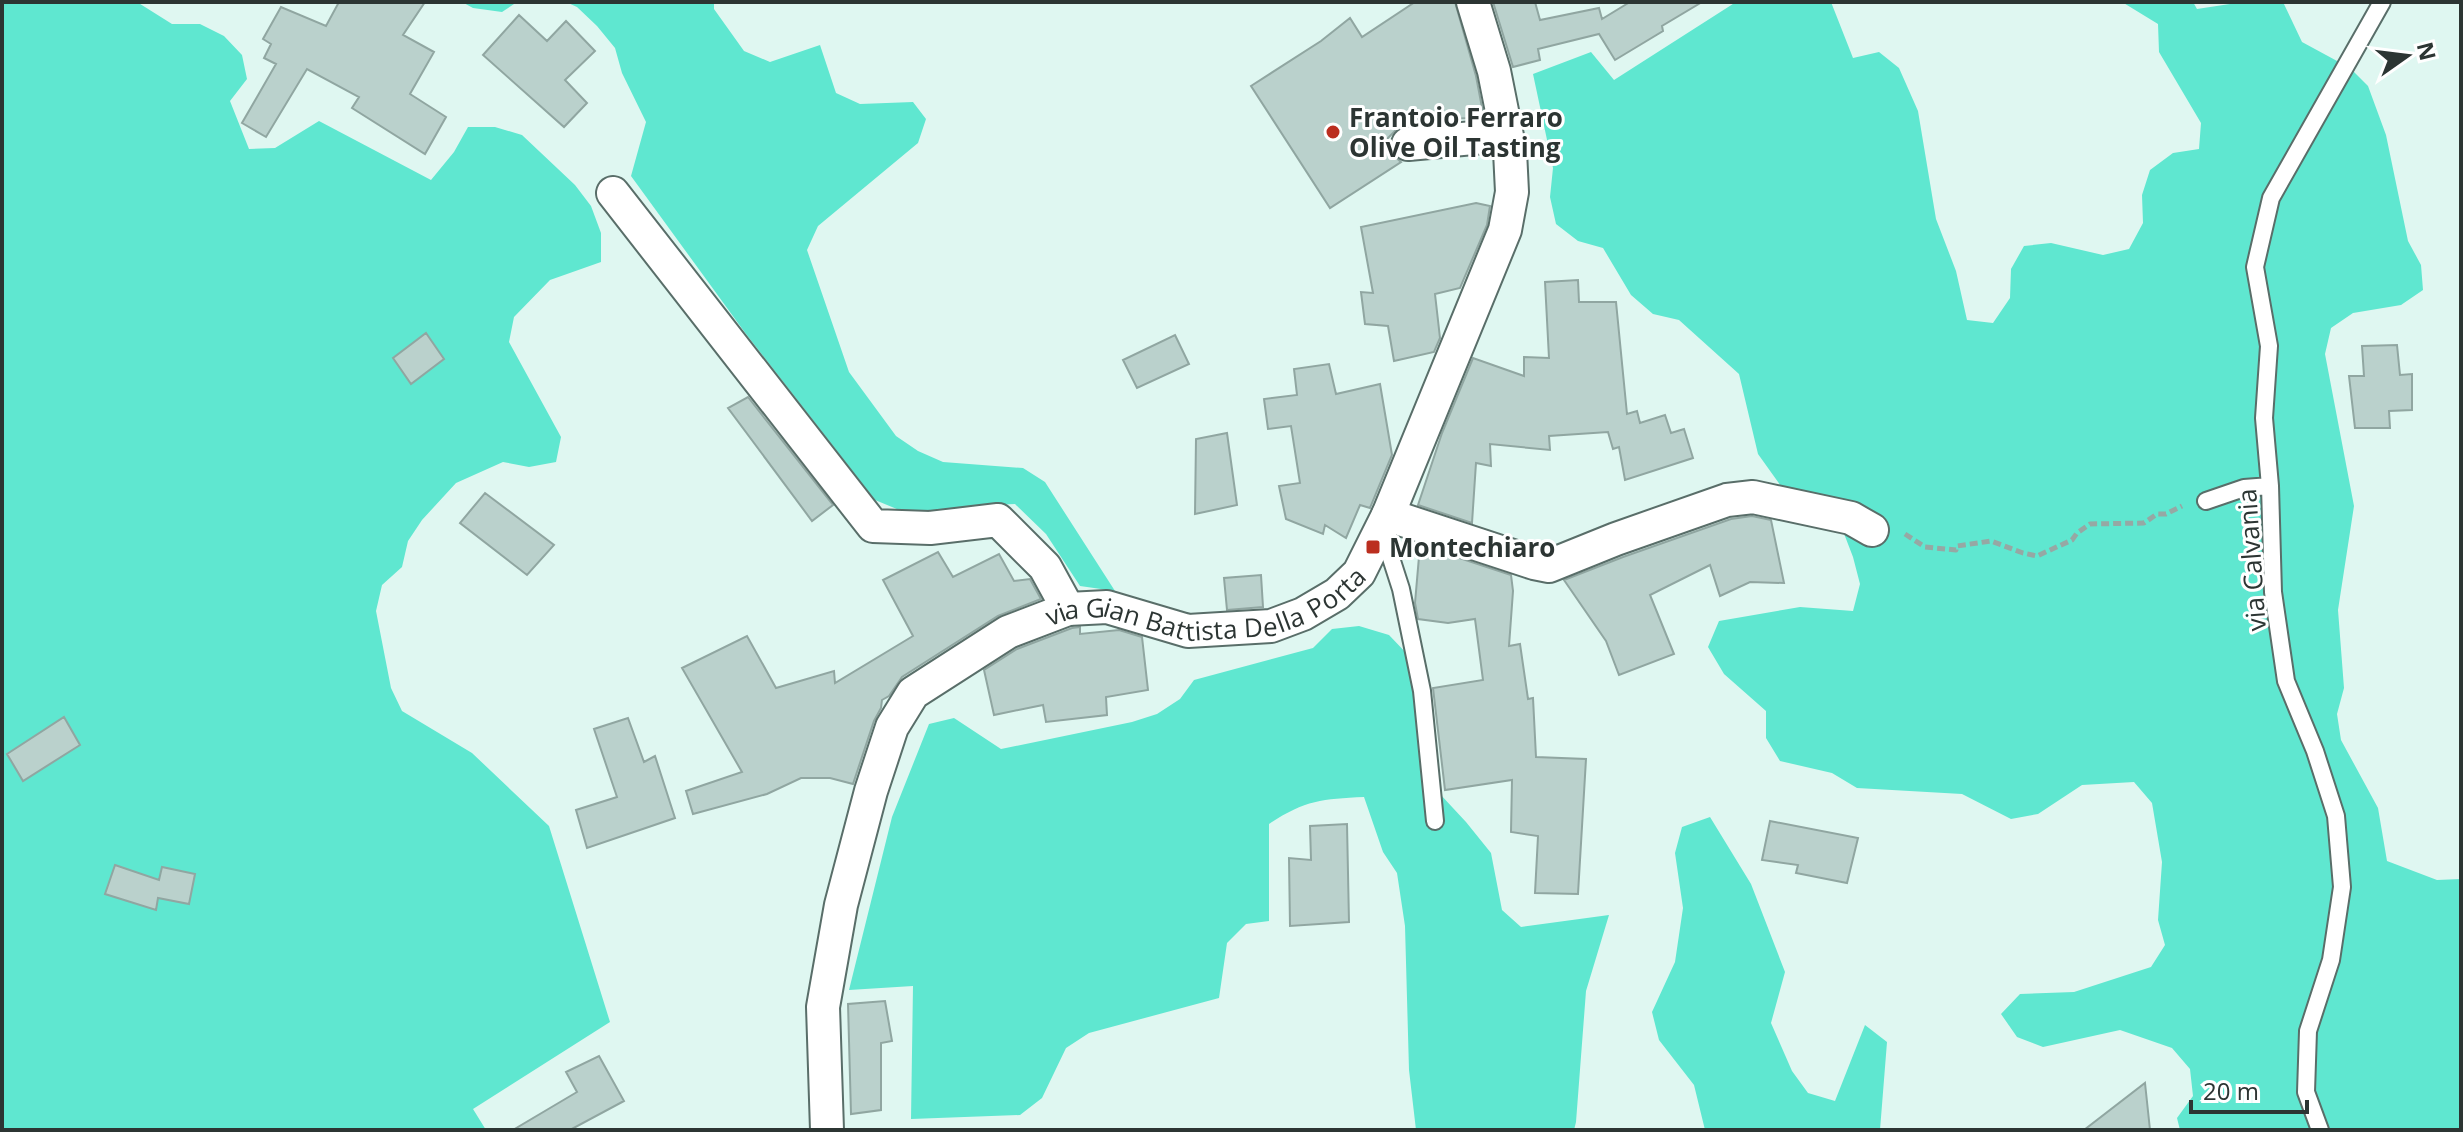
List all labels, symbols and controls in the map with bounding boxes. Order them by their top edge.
north arrow [2367,16,2447,96]
text: N [2411,39,2444,63]
place label: Frantoio Ferraro Olive Oil Tasting [1349,99,1563,165]
marker: Frantoio Ferraro Olive Oil Tasting [1324,123,1342,141]
street label: via Calvania [2228,488,2274,632]
place label: Montechiaro [1389,529,1555,565]
marker: Montechiaro [1364,538,1382,556]
street label: via Gian Battista Della Porta [1040,558,1373,649]
scale bar [2191,1064,2307,1114]
text: 20 m [2203,1074,2259,1107]

